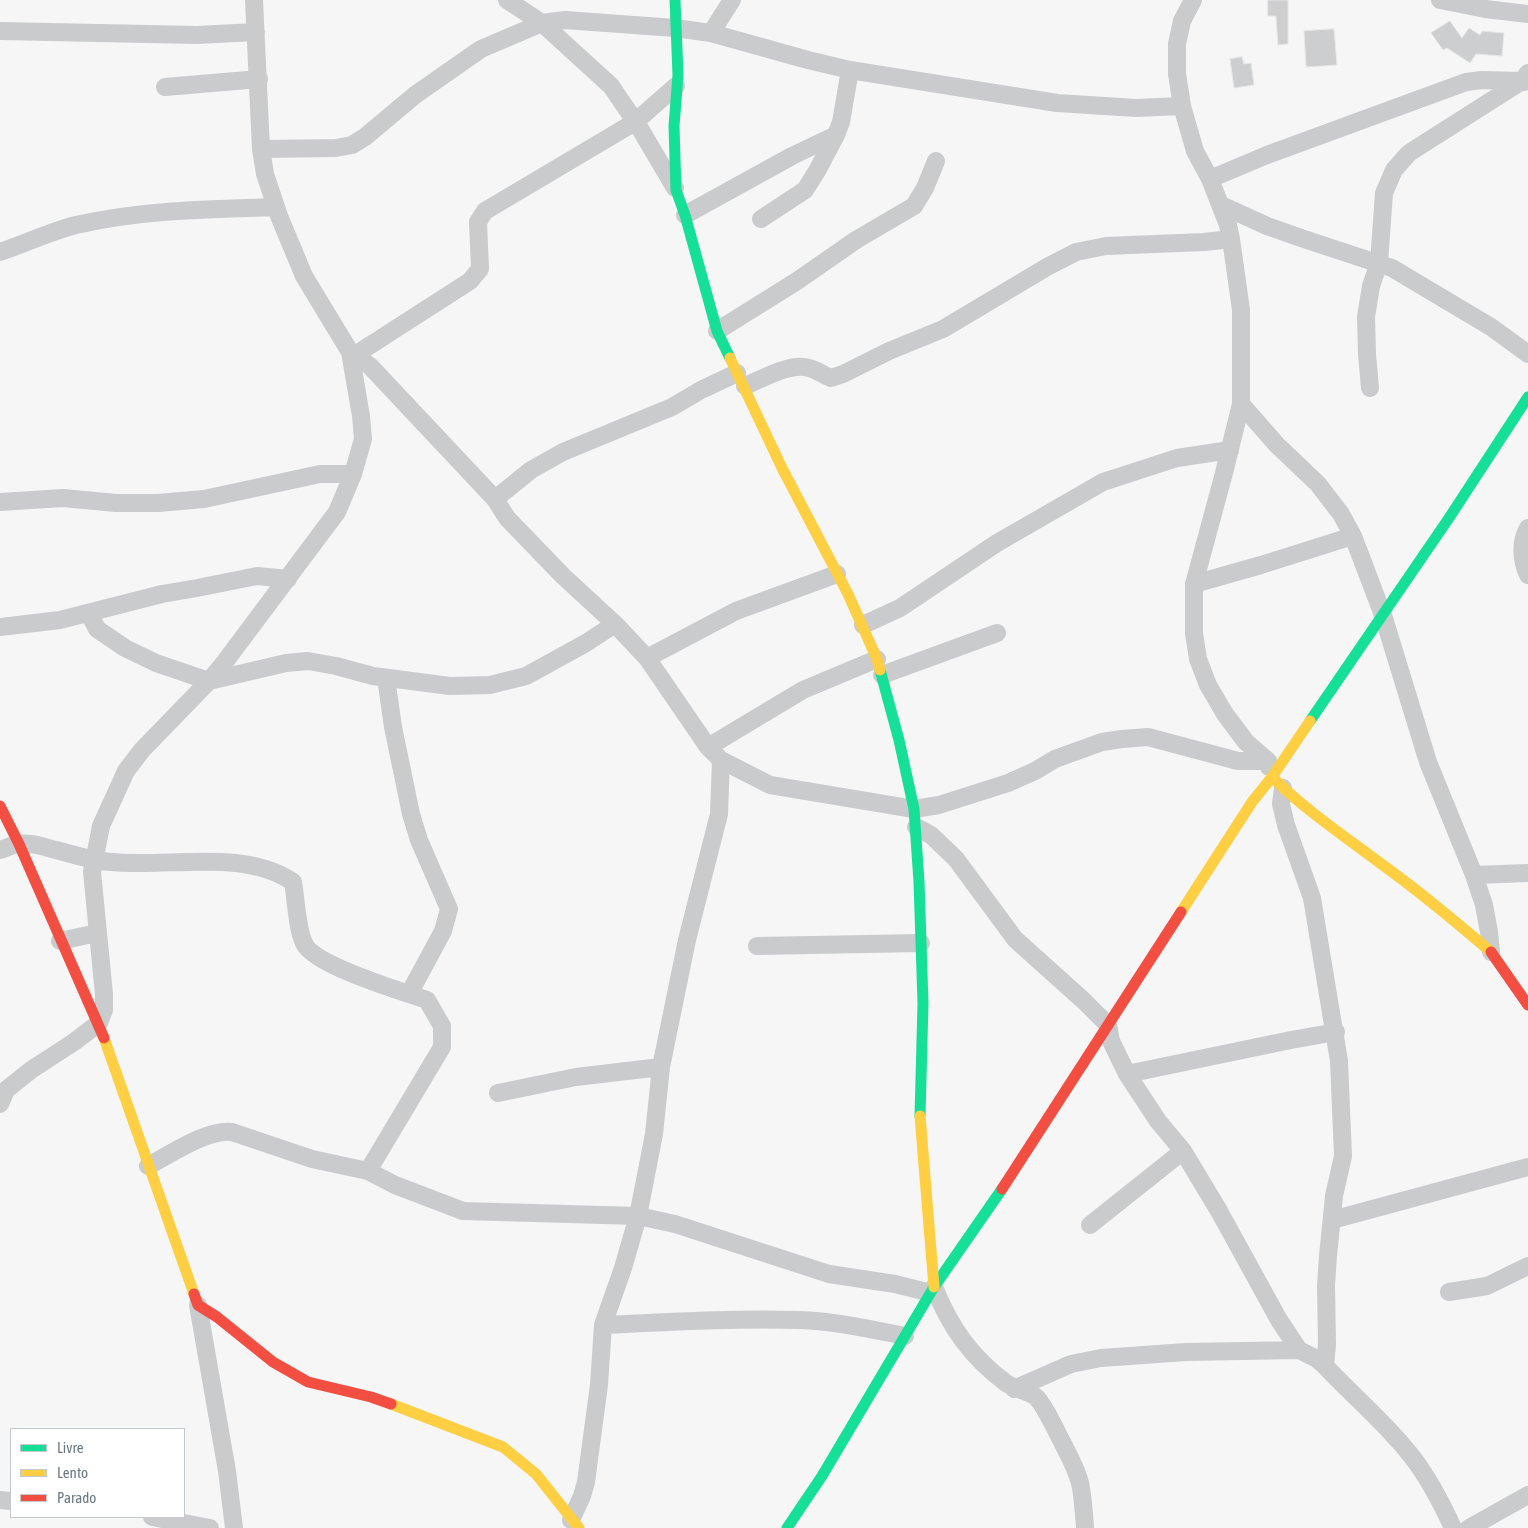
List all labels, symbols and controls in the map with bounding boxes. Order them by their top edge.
legend [10,1428,185,1518]
text: Livre [57,1439,84,1456]
text: Lento [57,1464,88,1481]
text: Parado [57,1489,96,1506]

